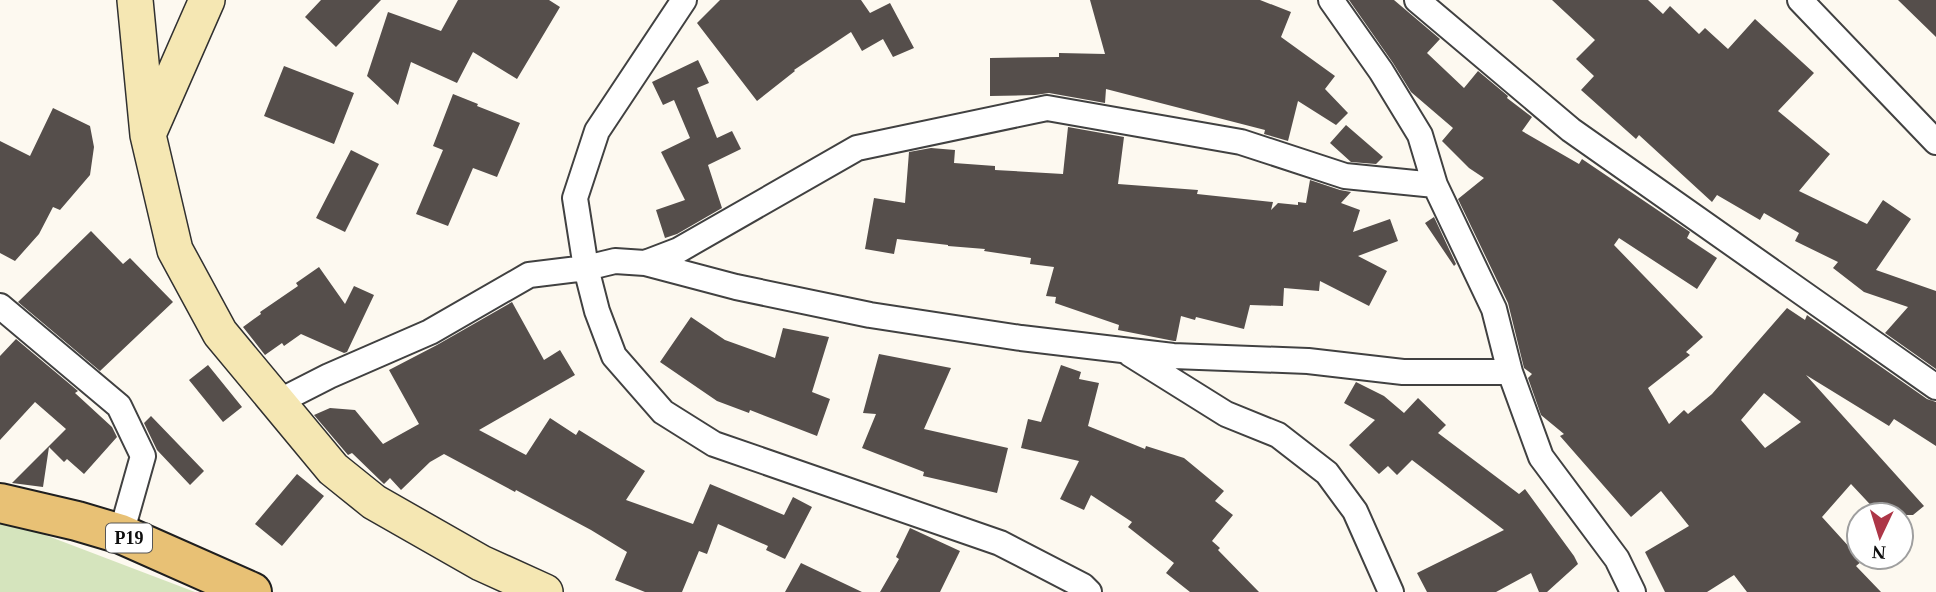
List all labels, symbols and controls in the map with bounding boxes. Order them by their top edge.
north arrow [1845,501,1915,571]
road number: P19 [106,524,152,552]
text: N [1871,541,1886,563]

